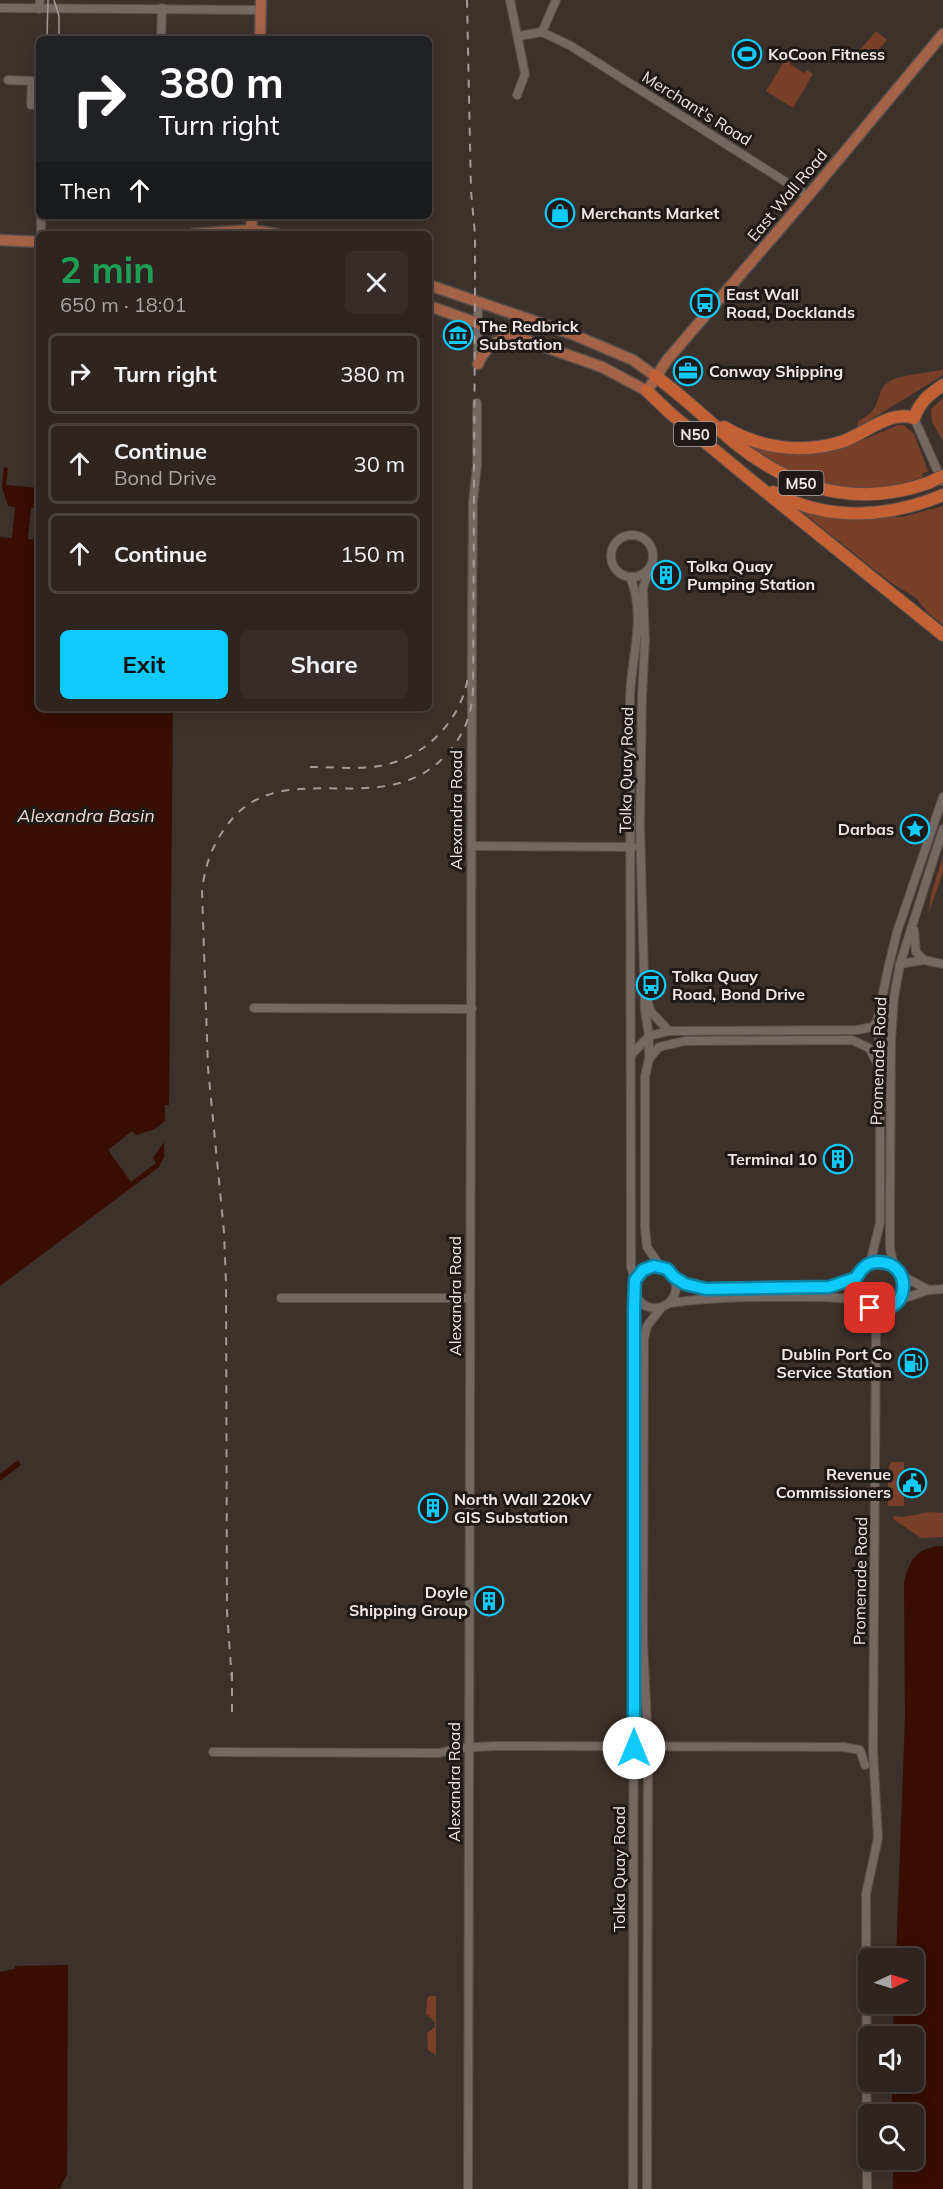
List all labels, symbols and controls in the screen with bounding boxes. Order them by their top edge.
sports icon: KoCoon Fitness [731,38,763,70]
place label: KoCoon Fitness [768,44,885,64]
text: 380 m [159,56,284,109]
icon: right [60,60,138,138]
street label: Merchant's Road [639,66,755,150]
text: Turn right [159,108,279,142]
street label: East Wall Road [743,145,831,245]
icon: ahead [123,174,156,207]
text: Then [60,177,111,205]
shop icon: Merchants Market [544,197,576,229]
place label: Merchants Market [581,203,719,223]
text: 2 min [60,247,155,292]
button: close [345,251,408,314]
place label: East Wall Road, Docklands [726,284,855,322]
bus stop icon: East Wall Road, Docklands [689,287,721,319]
text: 650 m · 18:01 [60,292,186,317]
place label: The Redbrick Substation [479,316,580,354]
museum icon: The Redbrick Substation [442,319,474,351]
office icon: Conway Shipping [672,355,704,387]
icon: right [63,357,96,390]
text: Turn right [114,360,217,388]
text: 380 m [340,360,405,388]
place label: Conway Shipping [709,361,843,381]
road number: N50 [674,422,716,446]
text: Continue [114,437,207,465]
icon: ahead [63,447,96,480]
text: 30 m [354,450,405,478]
text: Bond Drive [114,465,216,490]
road number: M50 [778,471,824,495]
icon: ahead [63,537,96,570]
text: Continue [114,540,207,568]
text: 150 m [340,540,405,568]
place label: Tolka Quay Pumping Station [687,556,815,594]
building icon: Tolka Quay Pumping Station [650,559,682,591]
button: Exit [60,630,228,699]
button: Share [240,630,408,699]
street label: Tolka Quay Road [615,707,637,833]
street label: Alexandra Road [446,750,466,870]
water label: Alexandra Basin [16,804,155,827]
place icon: Darbas [899,813,931,845]
place label: Darbas [838,819,894,839]
place label: Tolka Quay Road, Bond Drive [672,966,805,1004]
bus stop icon: Tolka Quay Road, Bond Drive [635,969,667,1001]
street label: Promenade Road [866,996,890,1126]
building icon: Terminal 10 [822,1143,854,1175]
place label: Terminal 10 [727,1149,817,1169]
street label: Alexandra Road [445,1236,465,1356]
pin [844,1282,895,1333]
icon: arrive [853,1291,886,1324]
place label: Dublin Port Co Service Station [777,1344,892,1382]
fuel station icon: Dublin Port Co Service Station [897,1347,929,1379]
place label: Revenue Commissioners [776,1464,891,1502]
public building icon: Revenue Commissioners [896,1467,928,1499]
place label: North Wall 220kV GIS Substation [454,1489,592,1527]
building icon: North Wall 220kV GIS Substation [417,1492,449,1524]
street label: Promenade Road [849,1517,871,1645]
place label: Doyle Shipping Group [349,1582,468,1620]
building icon: Doyle Shipping Group [473,1585,505,1617]
position arrow [602,1716,666,1780]
street label: Alexandra Road [444,1722,464,1842]
street label: Tolka Quay Road [609,1806,629,1932]
north arrow [858,1948,924,2014]
map controls [858,1948,924,2170]
button: sound [858,2026,924,2092]
button: search [858,2104,924,2170]

